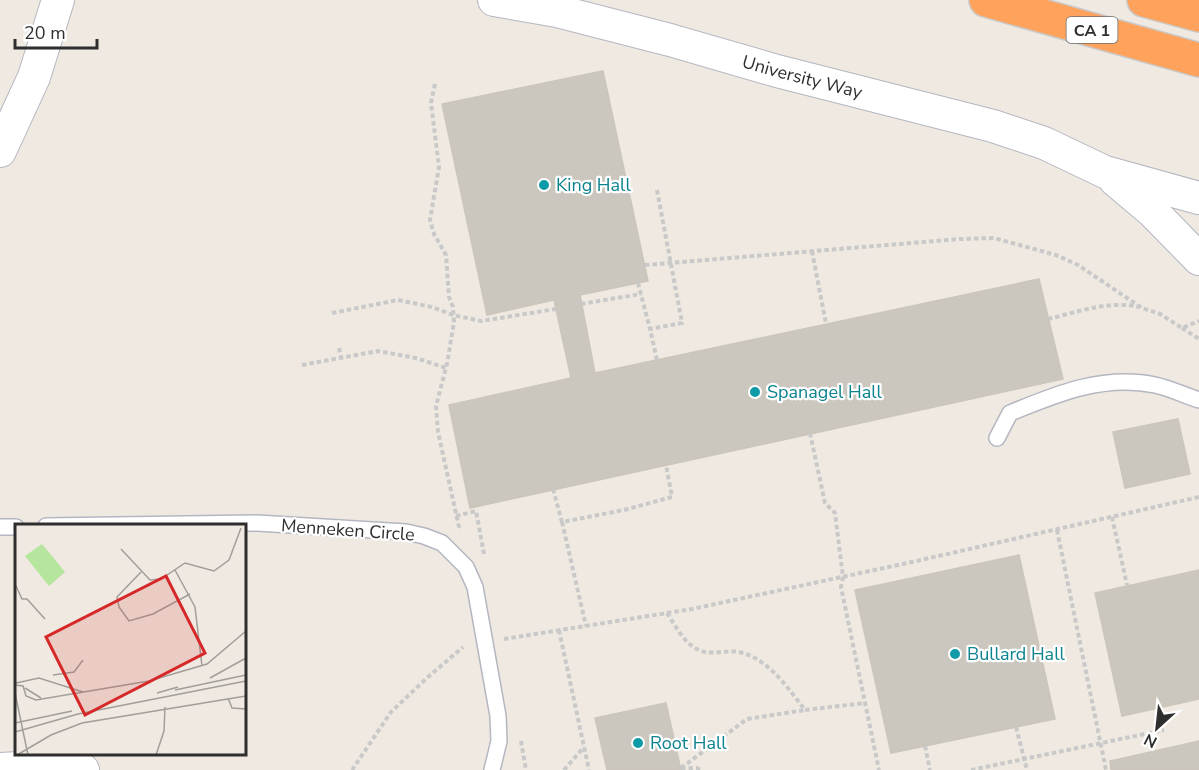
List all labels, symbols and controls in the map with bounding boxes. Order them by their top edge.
scale bar [15,12,98,50]
road number: CA 1 [1066,17,1118,43]
text: 20 m [24,21,66,45]
street label: University Way [739,50,866,104]
place label: King Hall [556,173,631,197]
marker: King Hall [537,178,551,192]
place label: Spanagel Hall [767,380,883,404]
marker: Spanagel Hall [748,385,762,399]
street label: Menneken Circle [280,513,416,547]
inset map [15,524,246,755]
place label: Bullard Hall [967,642,1065,666]
marker: Bullard Hall [948,647,962,661]
north arrow [1127,698,1187,758]
text: N [1140,728,1161,753]
place label: Root Hall [650,731,727,755]
marker: Root Hall [631,736,645,750]

